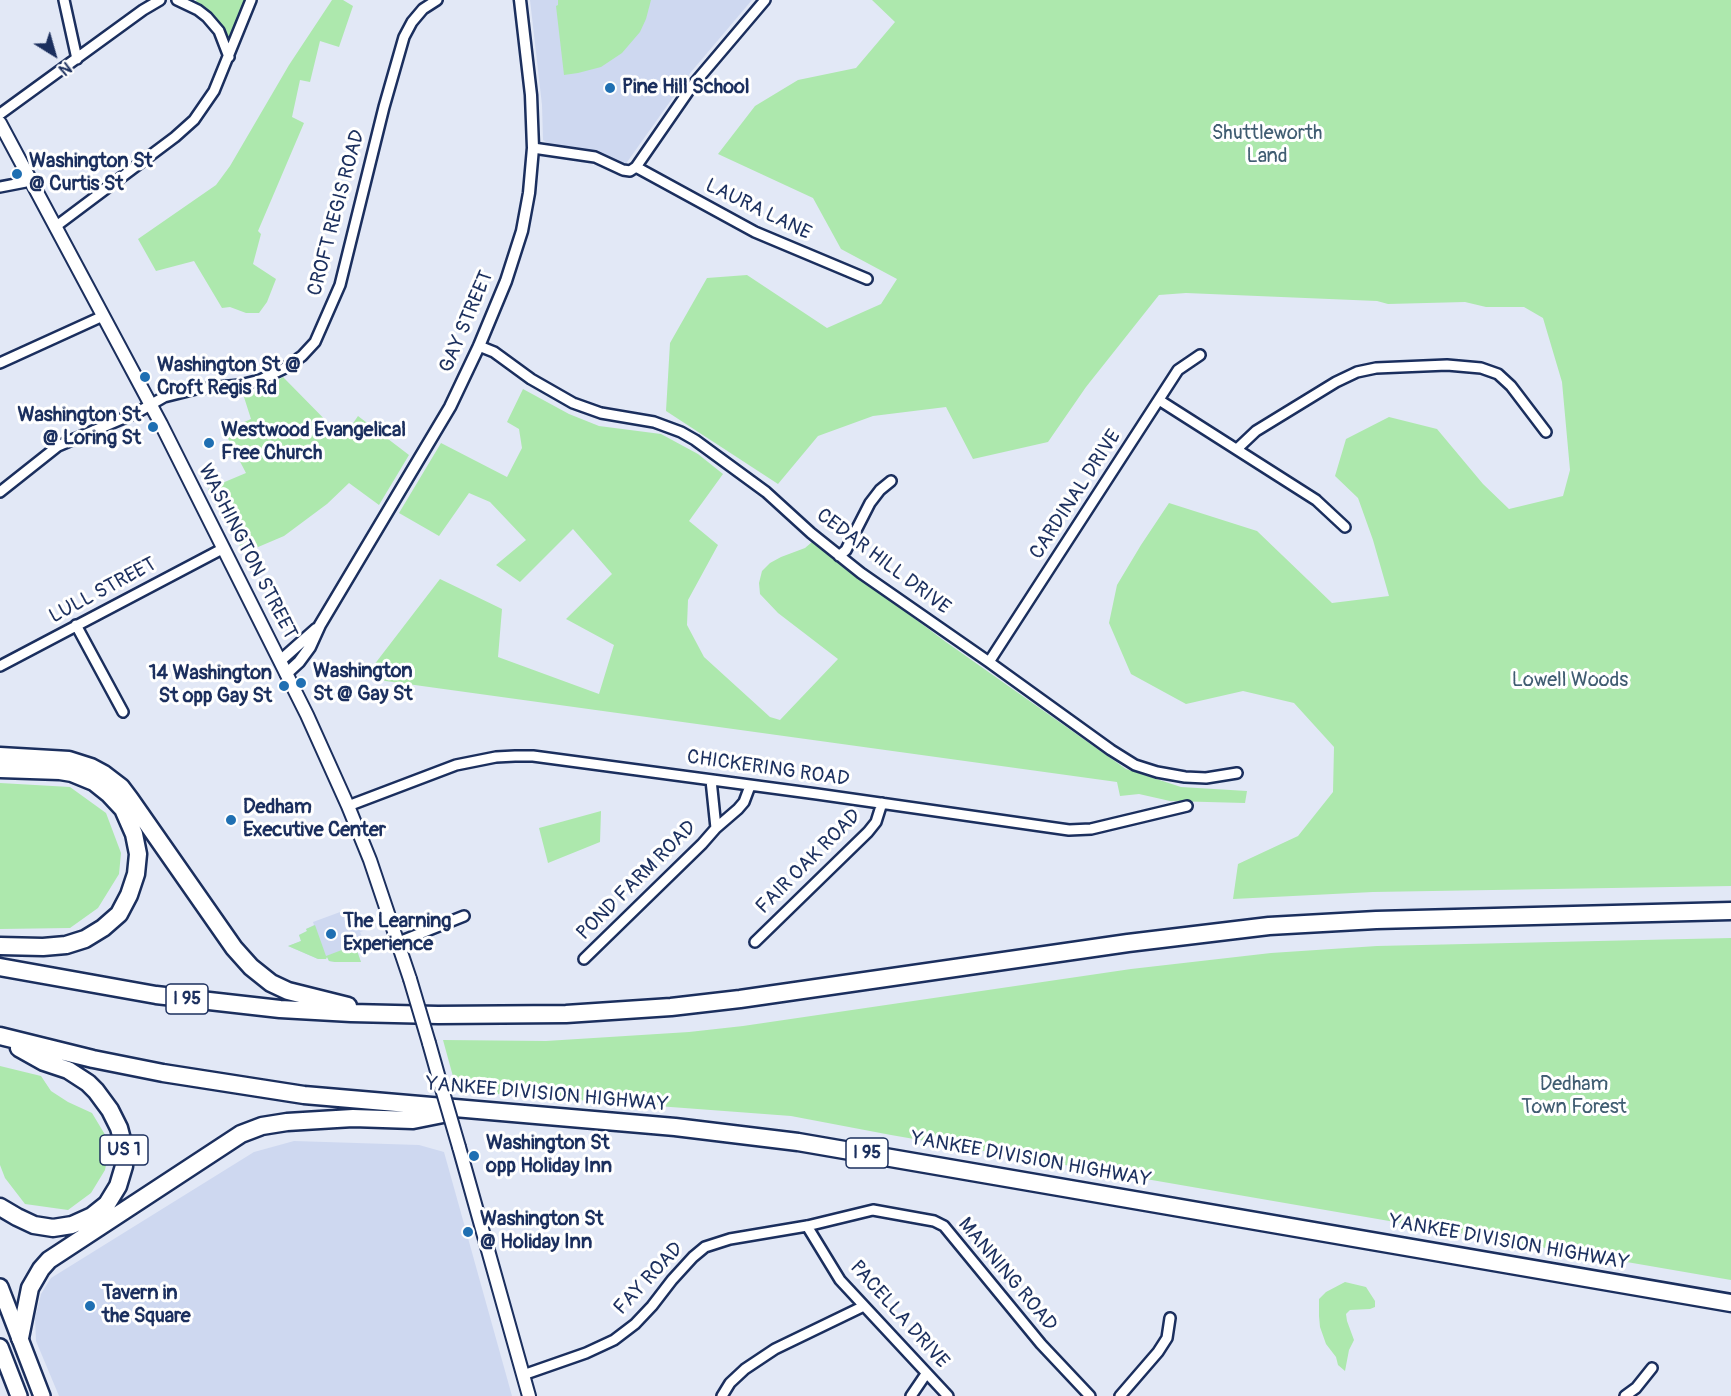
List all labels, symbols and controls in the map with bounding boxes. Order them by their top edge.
north arrow [24,24,84,84]
text: N [54,57,75,80]
place label: Pine Hill School [622,76,749,100]
marker: Pine Hill School [603,81,617,95]
park label: Shuttleworth Land [1212,122,1322,169]
street label: CROFT REGIS ROAD [303,127,371,299]
place label: Washington St @ Curtis St [29,150,153,197]
marker: Washington St @ Curtis St [10,167,24,181]
street label: LAURA LANE [701,174,815,246]
street label: GAY STREET [435,267,499,377]
place label: Washington St @ Croft Regis Rd [157,354,301,401]
marker: Washington St @ Croft Regis Rd [138,370,152,384]
place label: Washington St @ Loring St [17,404,141,451]
place label: Westwood Evangelical Free Church [221,419,406,466]
marker: Washington St @ Loring St [146,420,160,434]
street label: CARDINAL DRIVE [1025,426,1127,564]
marker: Westwood Evangelical Free Church [202,436,216,450]
street label: WASHINGTON STREET [192,460,302,644]
street label: CEDAR HILL DRIVE [811,504,955,620]
street label: LULL STREET [45,553,161,629]
place label: Washington St @ Gay St [313,660,413,707]
place label: 14 Washington St opp Gay St [149,662,272,709]
park label: Lowell Woods [1512,669,1628,693]
marker: Washington St @ Gay St [294,676,308,690]
marker: 14 Washington St opp Gay St [277,679,291,693]
street label: CHICKERING ROAD [685,746,851,792]
place label: Dedham Executive Center [243,796,386,843]
street label: FAIR OAK ROAD [752,805,866,919]
marker: Dedham Executive Center [224,813,238,827]
street label: POND FARM ROAD [572,816,702,946]
place label: The Learning Experience [343,910,451,957]
marker: The Learning Experience [324,927,338,941]
road number: I 95 [166,984,208,1014]
street label: YANKEE DIVISION HIGHWAY [425,1072,669,1118]
park label: Dedham Town Forest [1521,1073,1627,1120]
street label: YANKEE DIVISION HIGHWAY [909,1127,1153,1193]
place label: Washington St opp Holiday Inn [486,1132,612,1179]
road number: US 1 [100,1135,148,1165]
road number: I 95 [846,1138,888,1168]
marker: Washington St opp Holiday Inn [467,1149,481,1163]
place label: Washington St @ Holiday Inn [480,1208,604,1255]
street label: YANKEE DIVISION HIGHWAY [1387,1210,1631,1276]
street label: MANNING ROAD [952,1213,1062,1337]
marker: Washington St @ Holiday Inn [461,1225,475,1239]
street label: FAY ROAD [609,1238,689,1320]
street label: PACELLA DRIVE [844,1256,954,1374]
place label: Tavern in the Square [102,1282,191,1329]
marker: Tavern in the Square [83,1299,97,1313]

